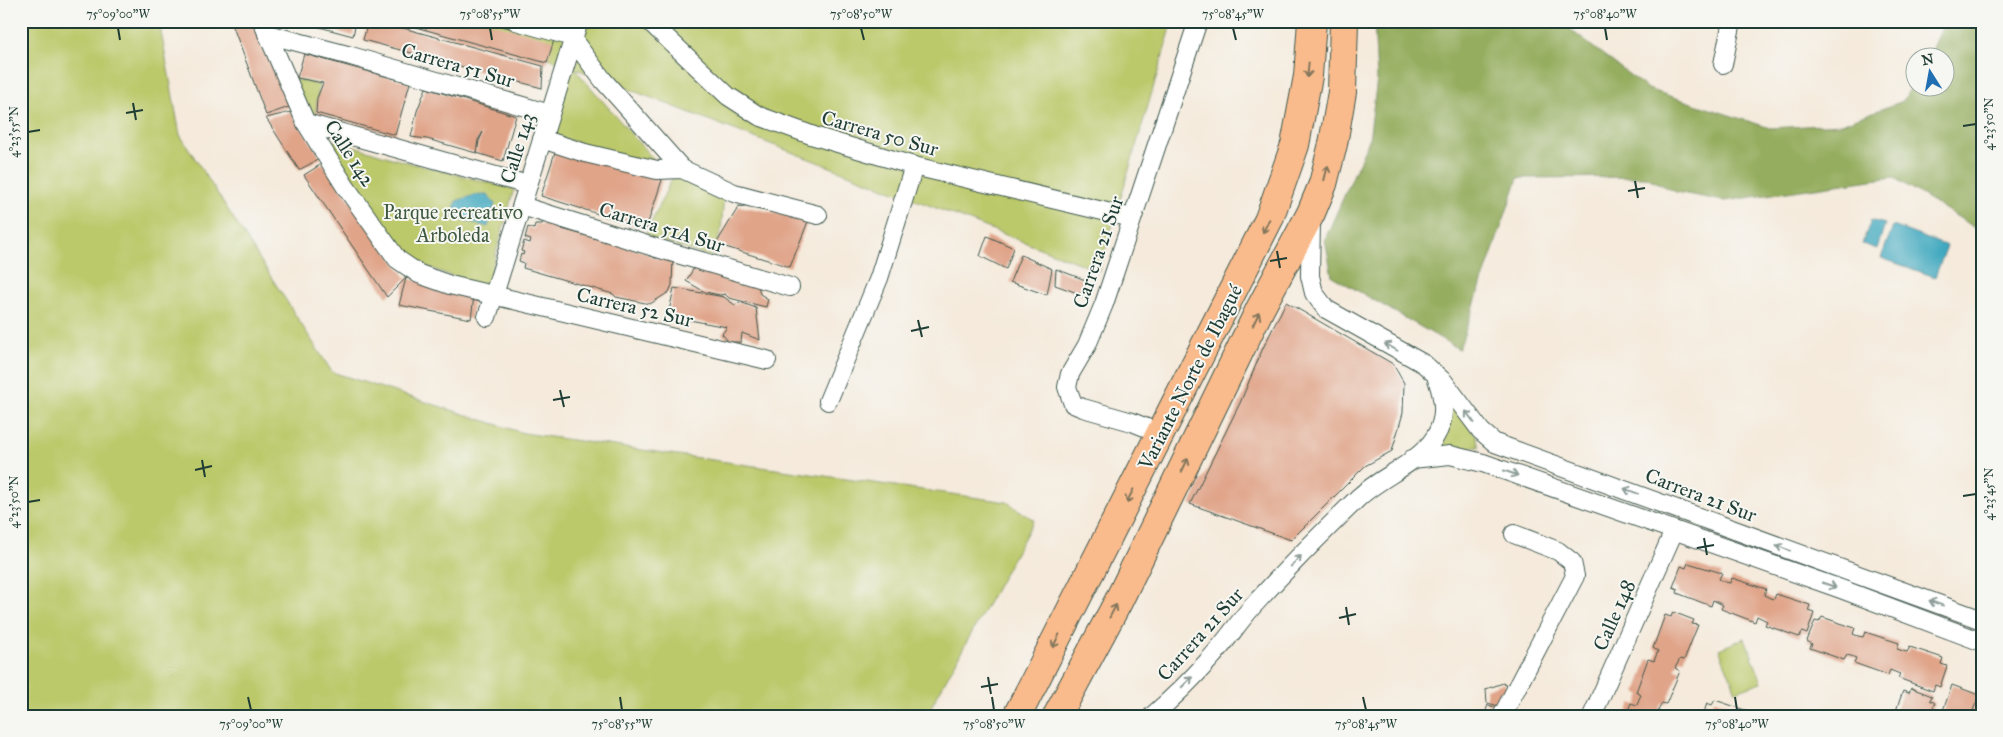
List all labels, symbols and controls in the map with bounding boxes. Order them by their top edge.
text: 75°09'00"W [86,7,150,21]
text: 75°08'55"W [460,7,521,21]
text: 75°08'50"W [830,7,893,21]
text: 75°08'45"W [1202,7,1265,21]
text: 75°08'40"W [1573,7,1637,21]
street label: Carrera 51 Sur [399,37,518,93]
north arrow [1906,48,1956,98]
text: N [1920,50,1935,69]
one-way arrow [1304,62,1313,78]
text: 4°23'50"N [1982,97,1996,151]
street label: Carrera 50 Sur [819,105,942,161]
text: 4°23'55"N [7,106,21,158]
street label: Calle 143 [495,110,539,186]
street label: Calle 142 [320,115,380,191]
one-way arrow [1322,165,1331,181]
street label: Carrera 21 Sur [1068,192,1129,311]
street label: Carrera 51A Sur [596,196,728,258]
park label: Parque recreativo Arboleda [383,200,523,247]
one-way arrow [1261,218,1270,233]
street label: Variante Norte de Ibagué [1132,280,1248,475]
street label: Carrera 52 Sur [574,282,696,332]
one-way arrow [1251,312,1261,327]
one-way arrow [1384,341,1399,351]
one-way arrow [1465,410,1475,424]
one-way arrow [1180,458,1190,473]
street label: Carrera 21 Sur [1642,463,1760,527]
text: 4°23'45"N [1982,468,1996,520]
one-way arrow [1502,469,1518,478]
text: 4°23'50"N [7,475,21,529]
one-way arrow [1624,486,1639,495]
one-way arrow [1125,489,1135,504]
one-way arrow [1776,543,1791,552]
one-way arrow [1290,554,1302,567]
street label: Calle 148 [1588,576,1640,654]
one-way arrow [1821,581,1836,590]
street label: Carrera 21 Sur [1152,582,1248,686]
one-way arrow [1929,598,1944,607]
one-way arrow [1109,604,1118,619]
one-way arrow [1051,633,1060,648]
one-way arrow [1181,676,1194,688]
text: 75°09'00"W [219,717,283,731]
text: 75°08'55"W [592,717,653,731]
text: 75°08'50"W [963,717,1026,731]
text: 75°08'45"W [1335,717,1398,731]
text: 75°08'40"W [1705,717,1769,731]

